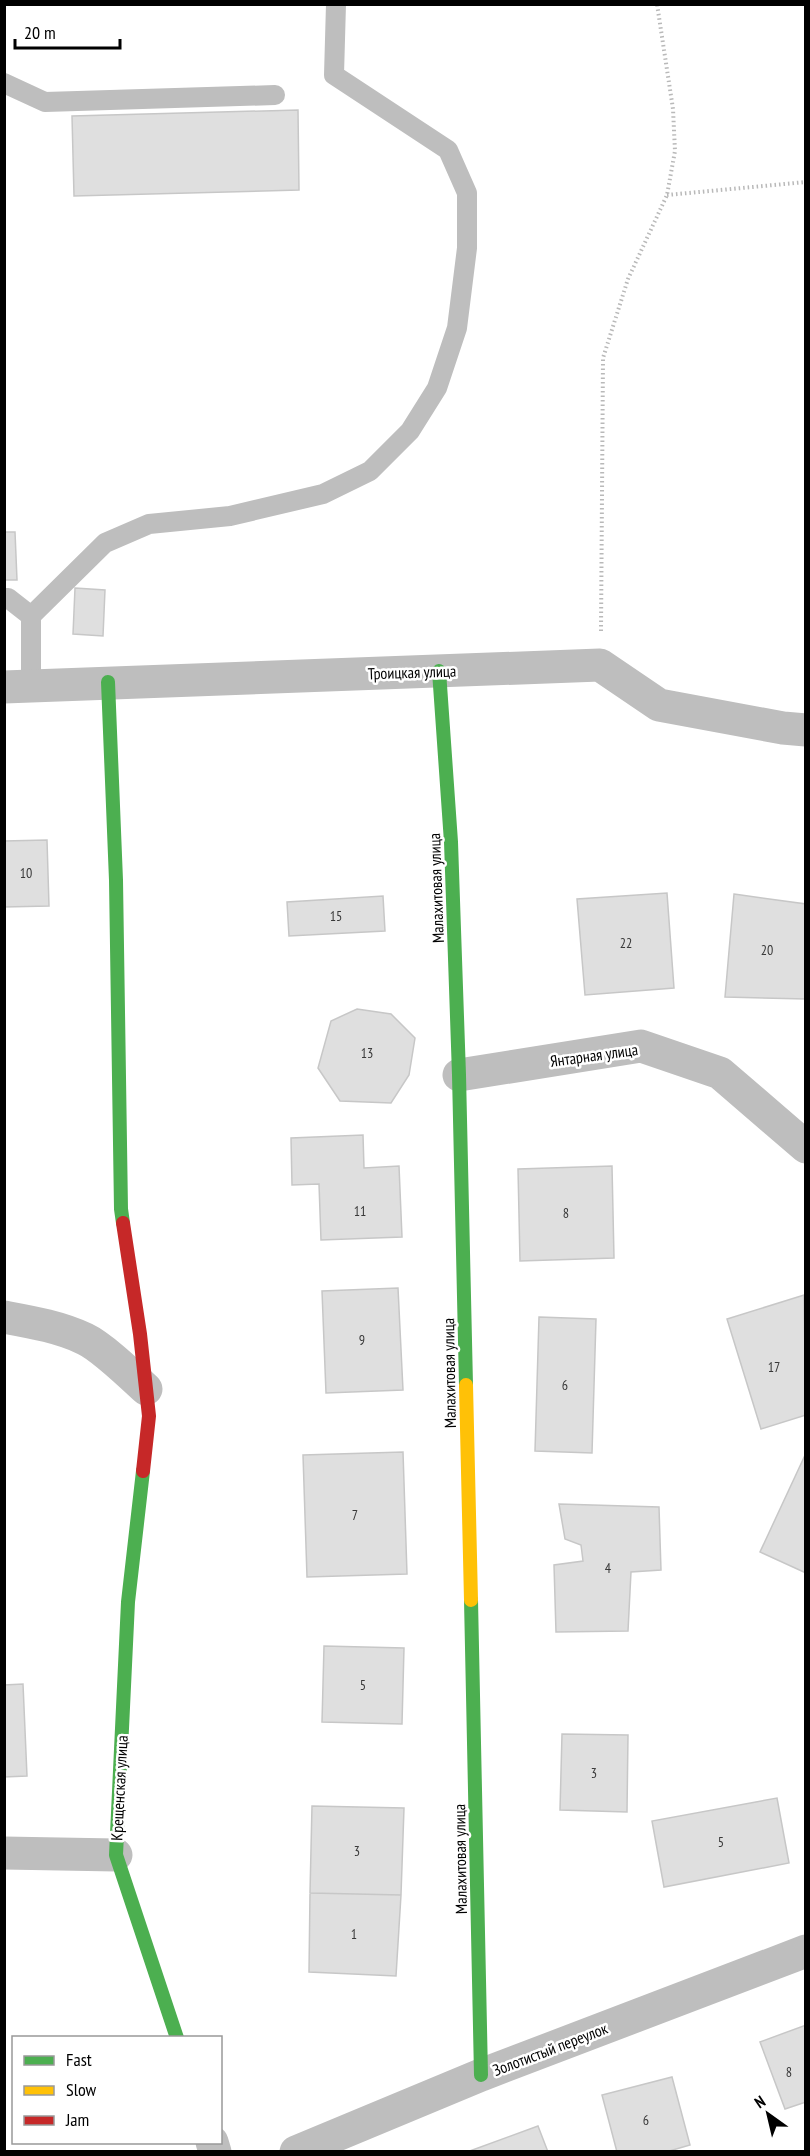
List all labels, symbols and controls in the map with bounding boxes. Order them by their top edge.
scale bar [15,12,120,50]
text: 20 m [24,21,56,44]
street label: Троицкая улица [367,660,457,684]
street label: Малахитовая улица [424,833,448,943]
house number: 10 [20,864,32,882]
house number: 15 [330,907,342,925]
house number: 22 [620,934,632,952]
house number: 20 [761,941,773,959]
street label: Янтарная улица [549,1039,639,1071]
house number: 13 [361,1044,373,1062]
house number: 11 [354,1202,366,1220]
house number: 8 [563,1204,569,1222]
street label: Малахитовая улица [438,1318,460,1428]
house number: 9 [359,1331,365,1349]
house number: 17 [768,1358,780,1376]
house number: 6 [562,1376,568,1394]
house number: 7 [352,1506,358,1524]
house number: 4 [605,1559,612,1577]
house number: 5 [360,1676,366,1694]
street label: Крещенская улица [106,1735,132,1841]
house number: 3 [591,1764,597,1782]
street label: Малахитовая улица [449,1804,471,1914]
house number: 5 [718,1833,724,1851]
house number: 3 [354,1842,360,1860]
house number: 1 [351,1925,357,1943]
street label: Золотистый переулок [490,2018,611,2080]
legend [12,2036,222,2144]
text: Fast [66,2048,92,2071]
house number: 8 [786,2063,792,2081]
text: Slow [66,2078,97,2101]
north arrow [738,2084,798,2144]
text: N [750,2091,769,2112]
text: Jam [65,2108,89,2131]
house number: 6 [643,2111,649,2129]

